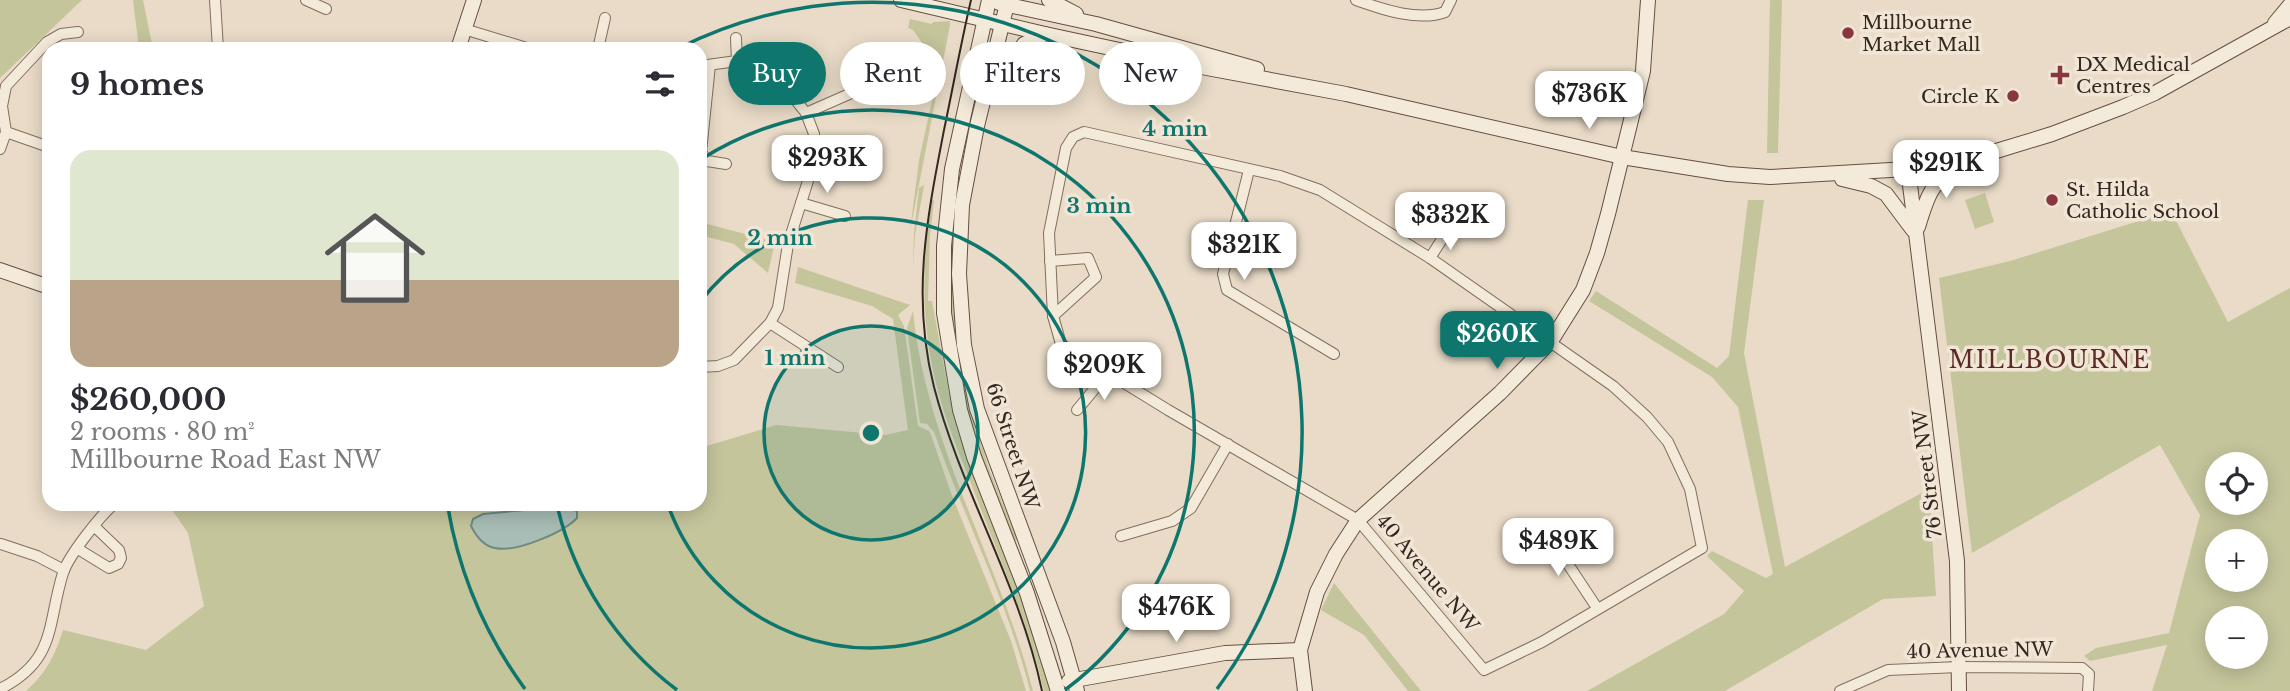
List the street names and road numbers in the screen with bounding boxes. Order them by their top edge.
street label: 66 Street NW [981,380,1044,513]
street label: 76 Street NW [1908,408,1947,540]
street label: 40 Avenue NW [1372,510,1484,637]
street label: 40 Avenue NW [1906,638,2054,663]

